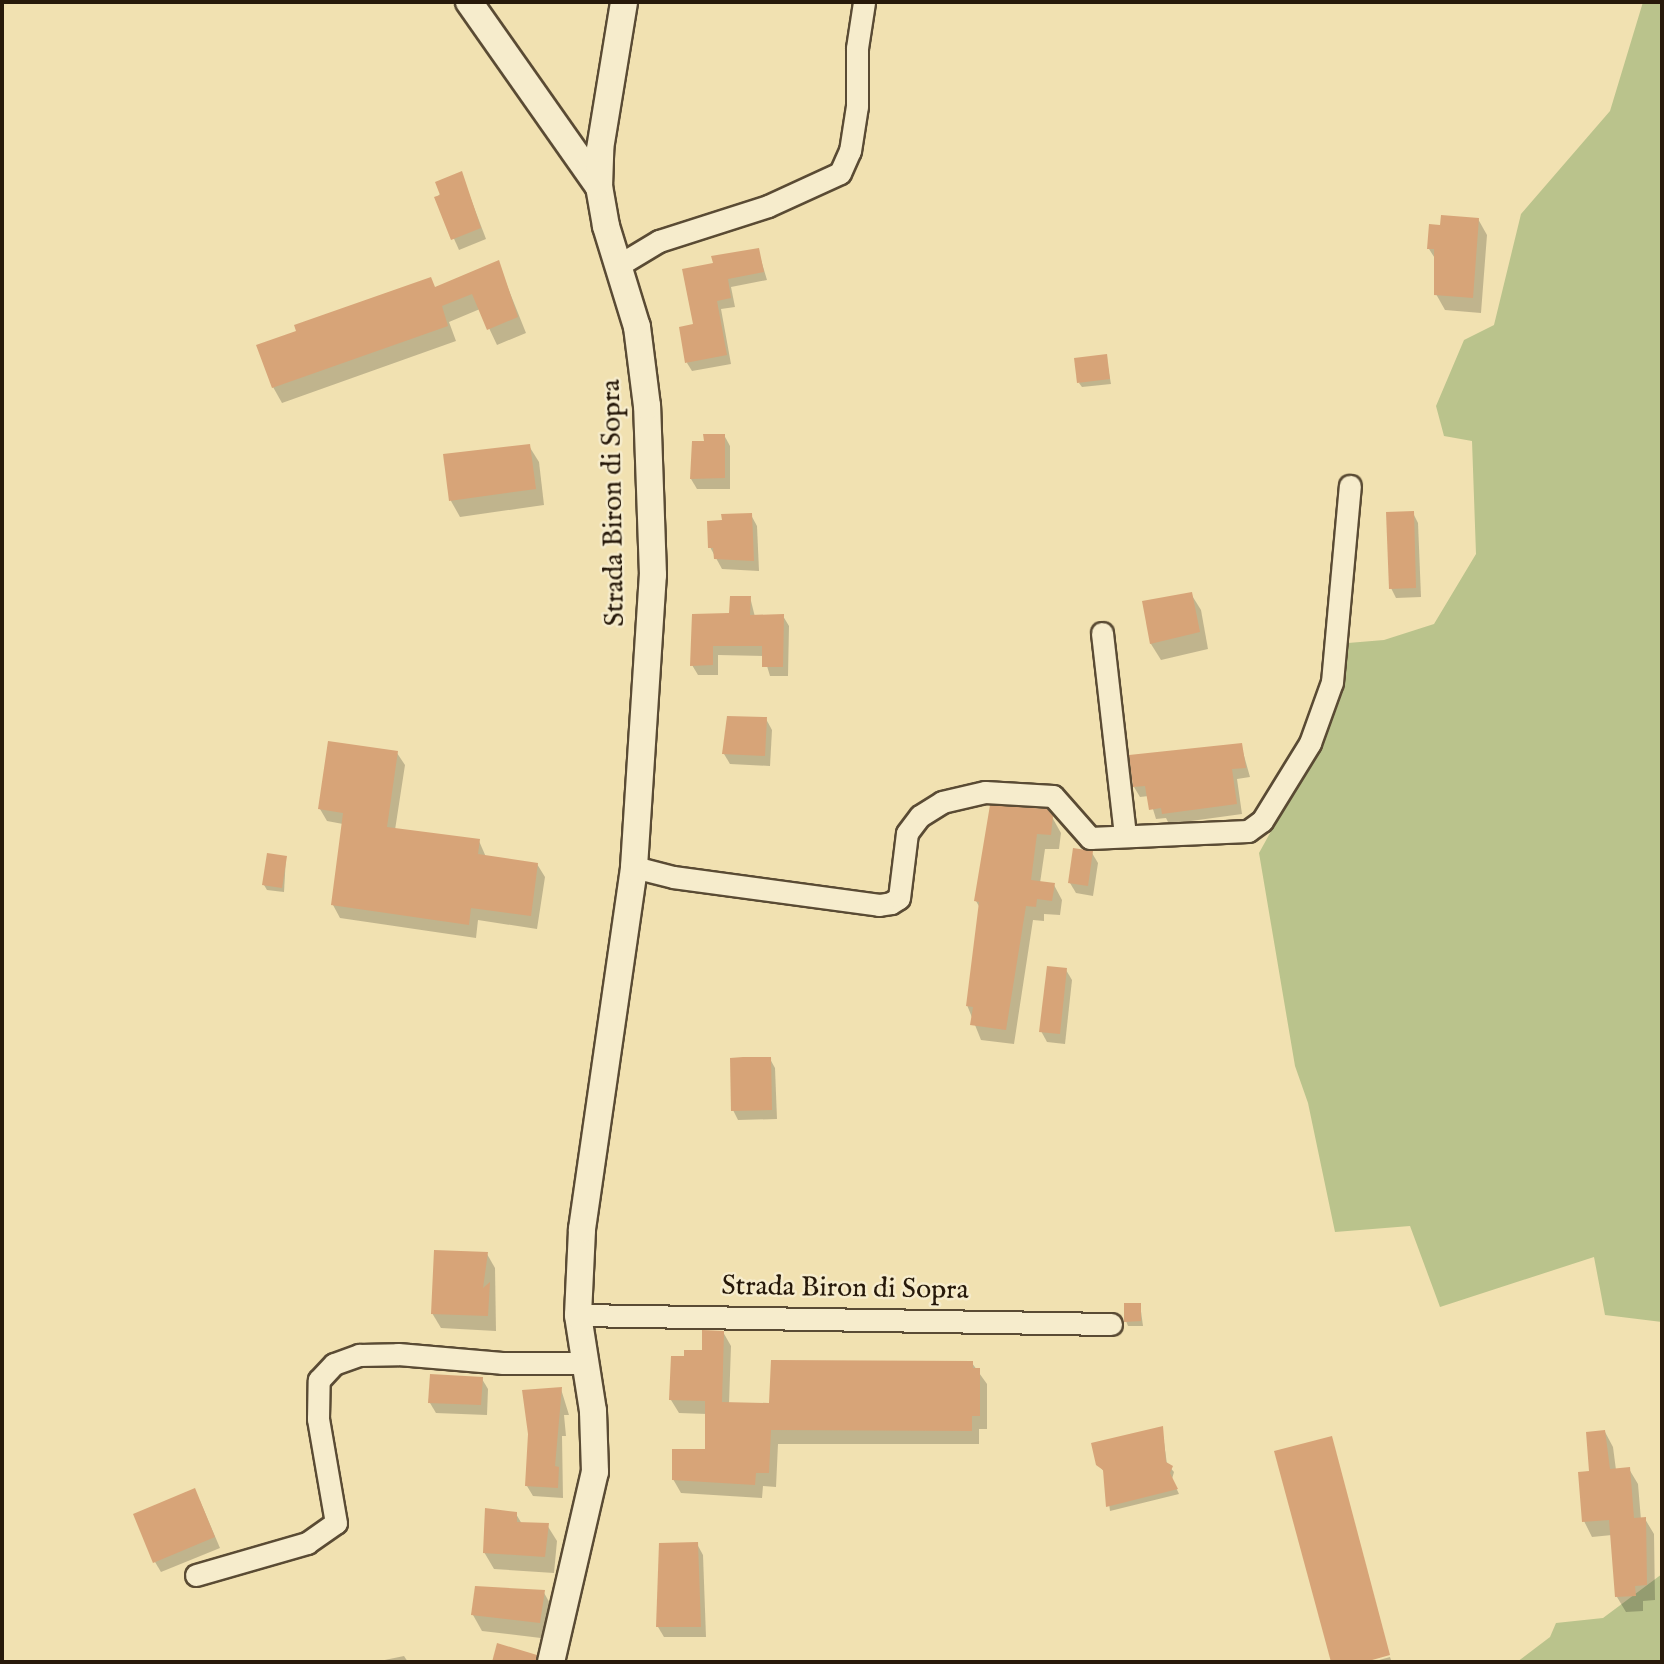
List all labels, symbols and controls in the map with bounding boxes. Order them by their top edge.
street label: Strada Biron di Sopra [595,379,633,627]
street label: Strada Biron di Sopra [721,1270,969,1308]

